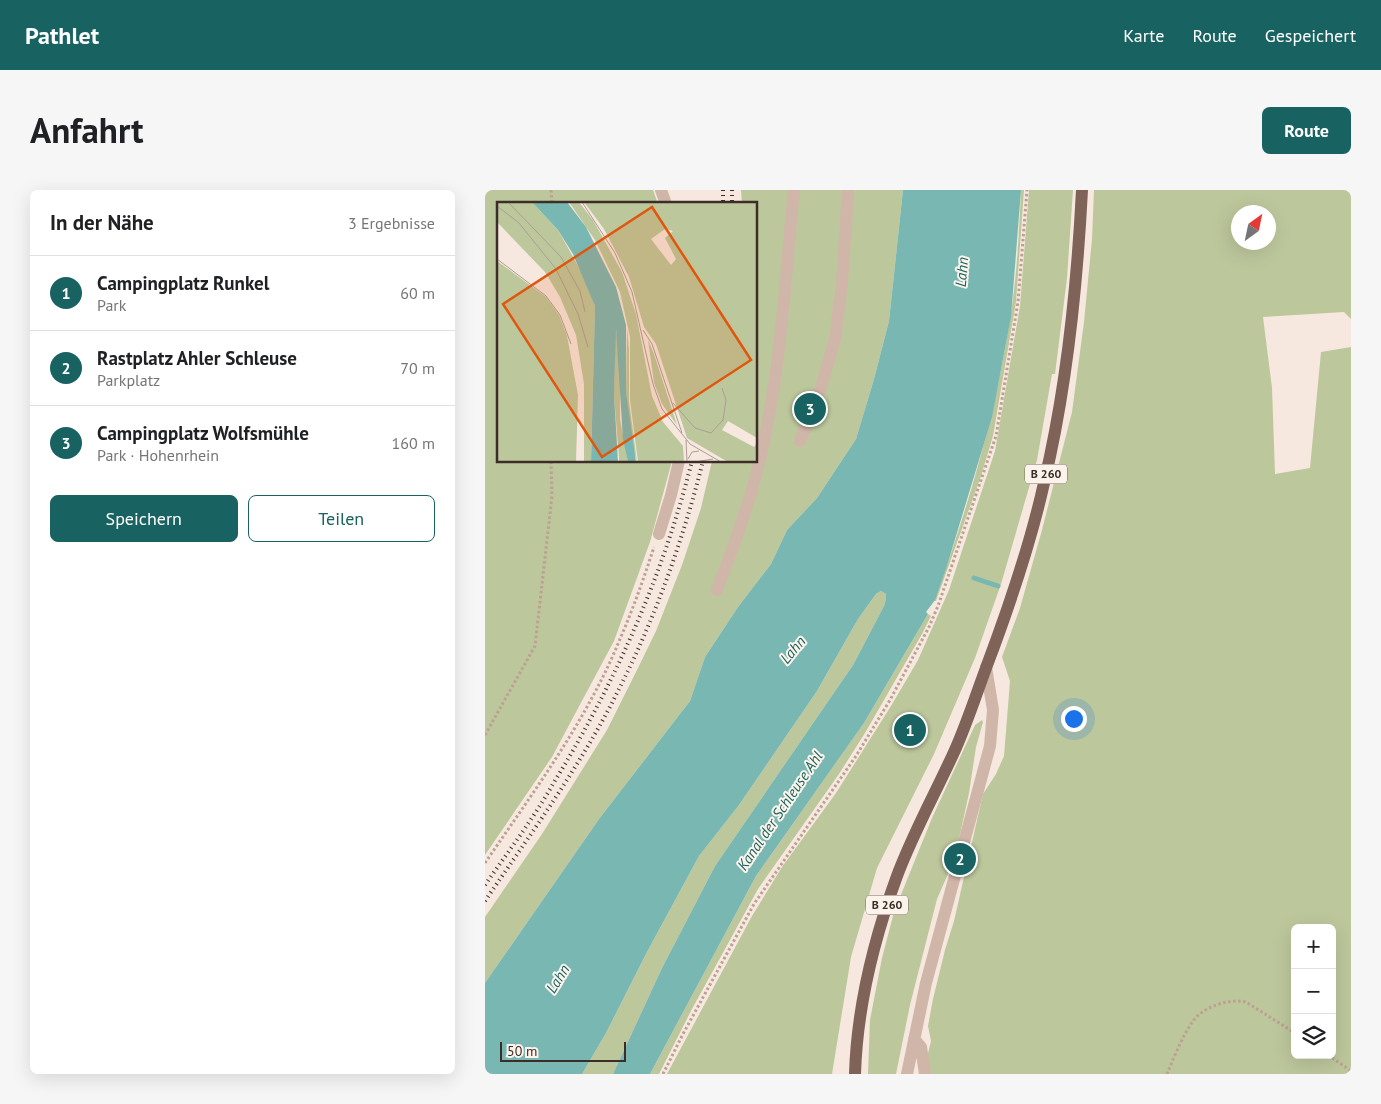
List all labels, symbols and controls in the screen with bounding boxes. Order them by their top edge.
text: Pathlet [25,20,99,51]
text: Karte [1123,24,1164,47]
text: Route [1192,24,1237,47]
text: Gespeichert [1265,24,1356,47]
text: Anfahrt [30,107,143,153]
button: Route [1262,107,1351,154]
inset map [497,202,757,462]
north arrow [1231,205,1276,250]
text: In der Nähe [50,209,154,236]
text: 3 Ergebnisse [348,213,435,233]
water label: Lahn [951,256,972,288]
text: Campingplatz Runkel [97,271,269,295]
text: 1 [61,283,71,303]
text: 60 m [400,283,435,303]
text: Park [97,295,126,315]
text: Rastplatz Ahler Schleuse [97,346,297,370]
text: 2 [61,358,71,378]
text: 70 m [400,358,435,378]
text: Parkplatz [97,370,160,390]
pin: 3 [794,390,826,428]
text: Campingplatz Wolfsmühle [97,421,309,445]
text: 3 [61,433,71,453]
text: 160 m [392,433,435,453]
text: Park · Hohenrhein [97,445,219,465]
road number: B 260 [1025,464,1067,484]
button: Speichern [50,495,238,542]
button: Teilen [248,495,435,542]
water label: Lahn [776,632,810,667]
your location [1061,706,1087,732]
pin: 1 [894,711,926,749]
water label: Kanal der Schleuse Ahl [733,748,826,874]
pin: 2 [944,840,976,878]
road number: B 260 [866,896,908,914]
map controls [1291,924,1336,1059]
button: + [1291,924,1336,969]
water label: Lahn [542,961,574,996]
button: − [1291,969,1336,1014]
button: layers [1291,1014,1336,1059]
scale bar [500,1039,626,1062]
text: 50 m [507,1042,537,1060]

